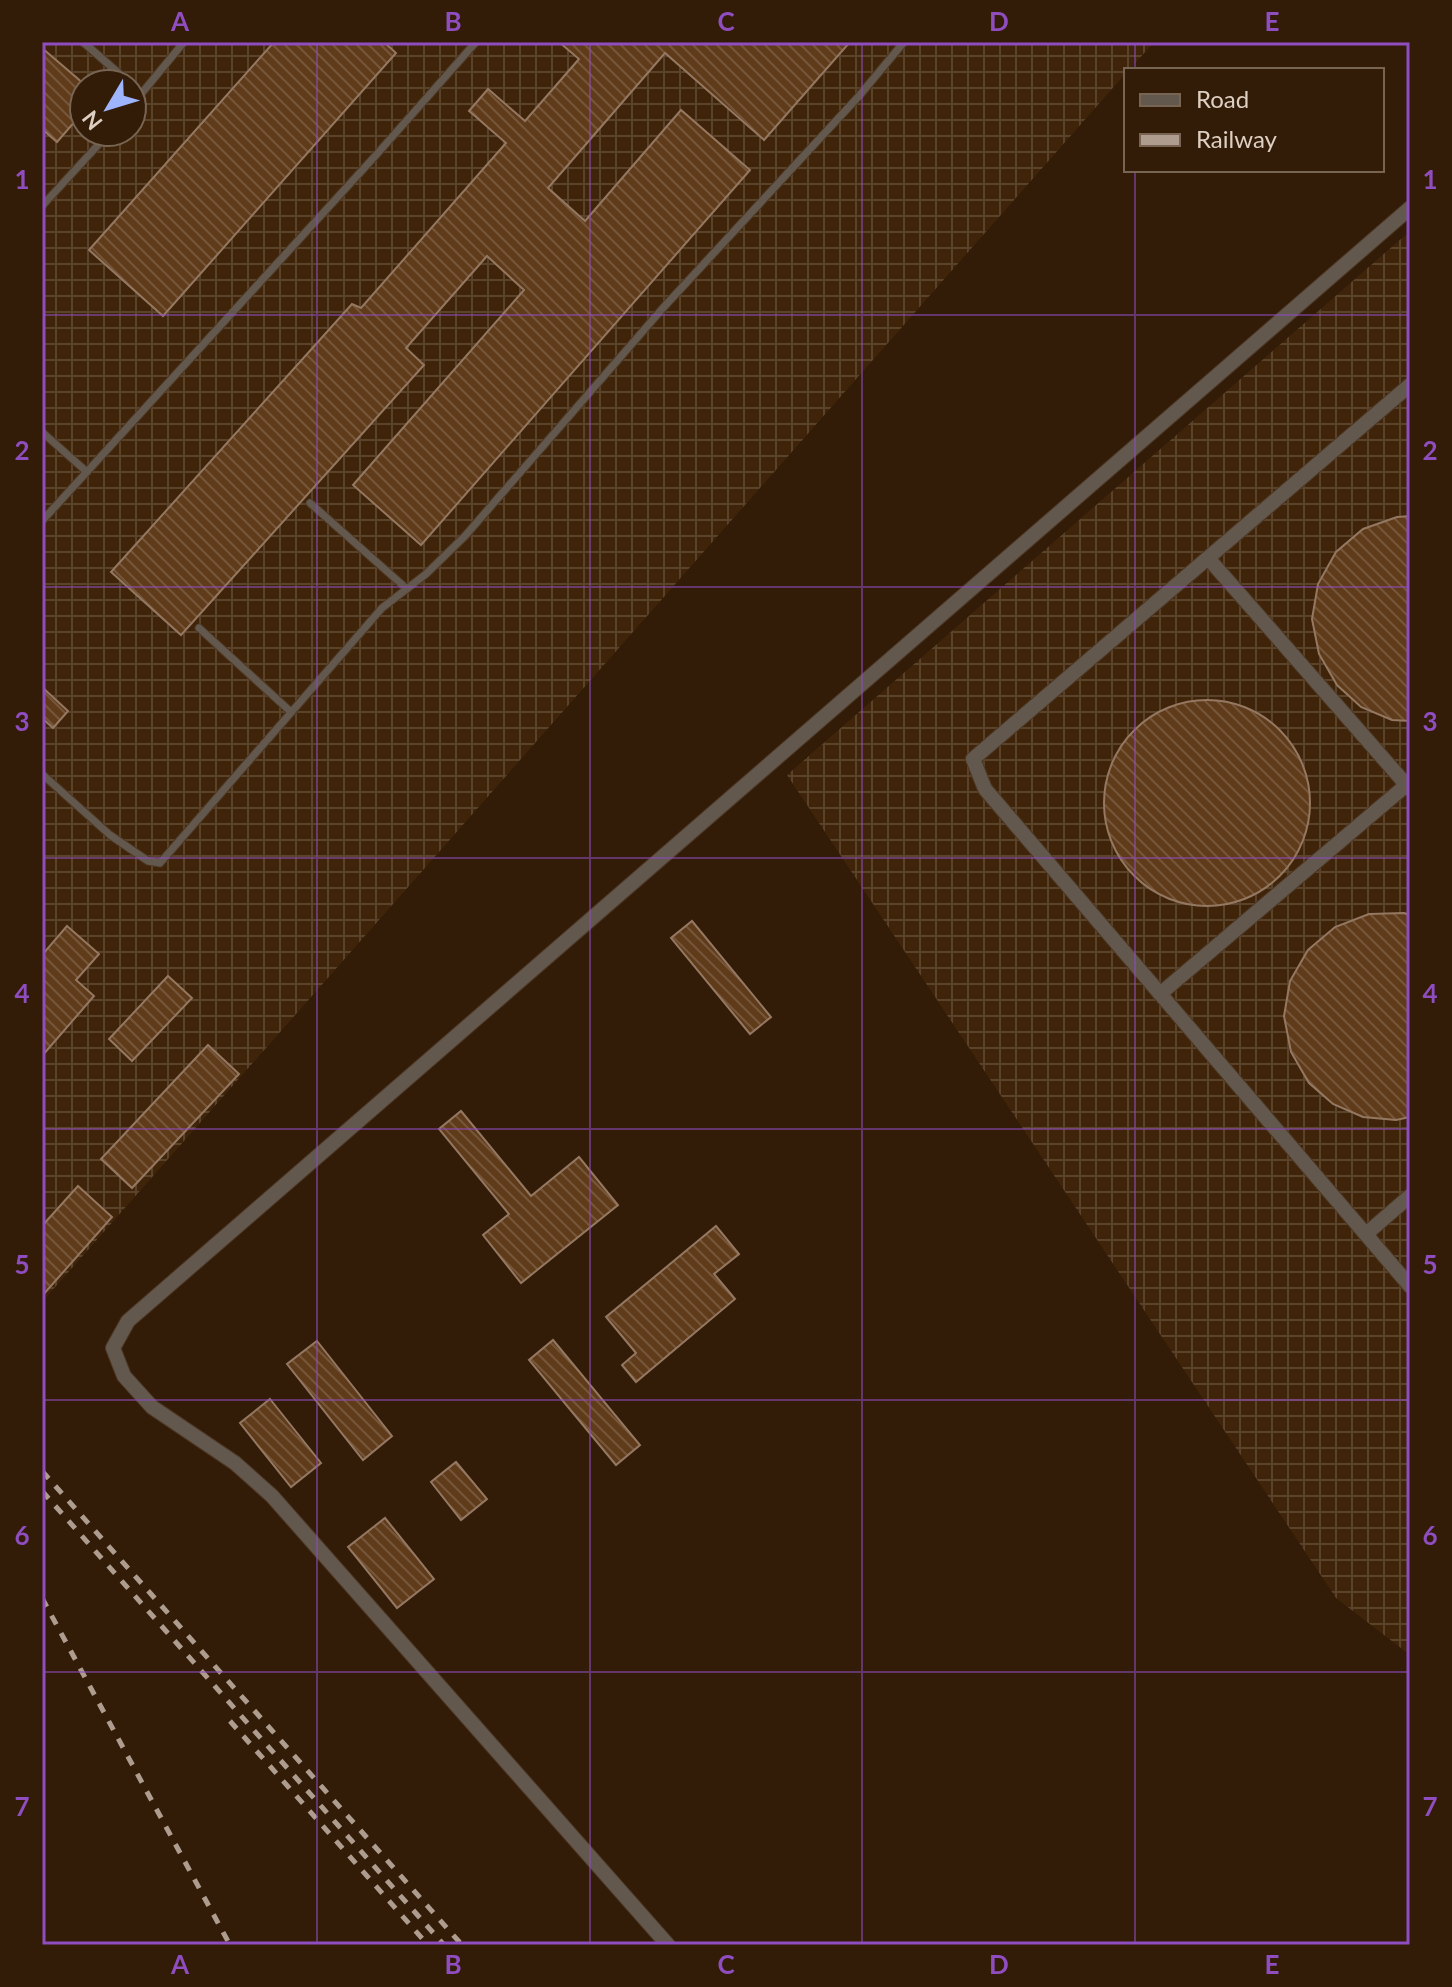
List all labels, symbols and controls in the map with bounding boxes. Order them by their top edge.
text: A [170,5,190,37]
text: B [444,5,462,37]
text: C [717,5,735,37]
text: D [989,5,1009,37]
text: E [1265,5,1279,37]
north arrow [68,68,148,148]
legend [1124,68,1384,172]
text: Road [1196,84,1249,113]
text: N [76,106,108,136]
text: Railway [1196,124,1278,153]
text: 1 [14,163,30,195]
text: 1 [1422,163,1438,195]
text: 2 [14,434,30,466]
text: 2 [1422,434,1438,466]
text: 3 [14,705,30,737]
text: 3 [1422,705,1438,737]
text: 4 [14,977,30,1009]
text: 4 [1422,977,1438,1009]
text: 5 [14,1248,30,1280]
text: 5 [1422,1248,1438,1280]
text: 6 [14,1519,30,1551]
text: 6 [1422,1519,1438,1551]
text: 7 [14,1790,30,1822]
text: 7 [1422,1790,1438,1822]
text: A [170,1948,190,1980]
text: B [444,1948,462,1980]
text: C [717,1948,735,1980]
text: D [989,1948,1009,1980]
text: E [1265,1948,1279,1980]

